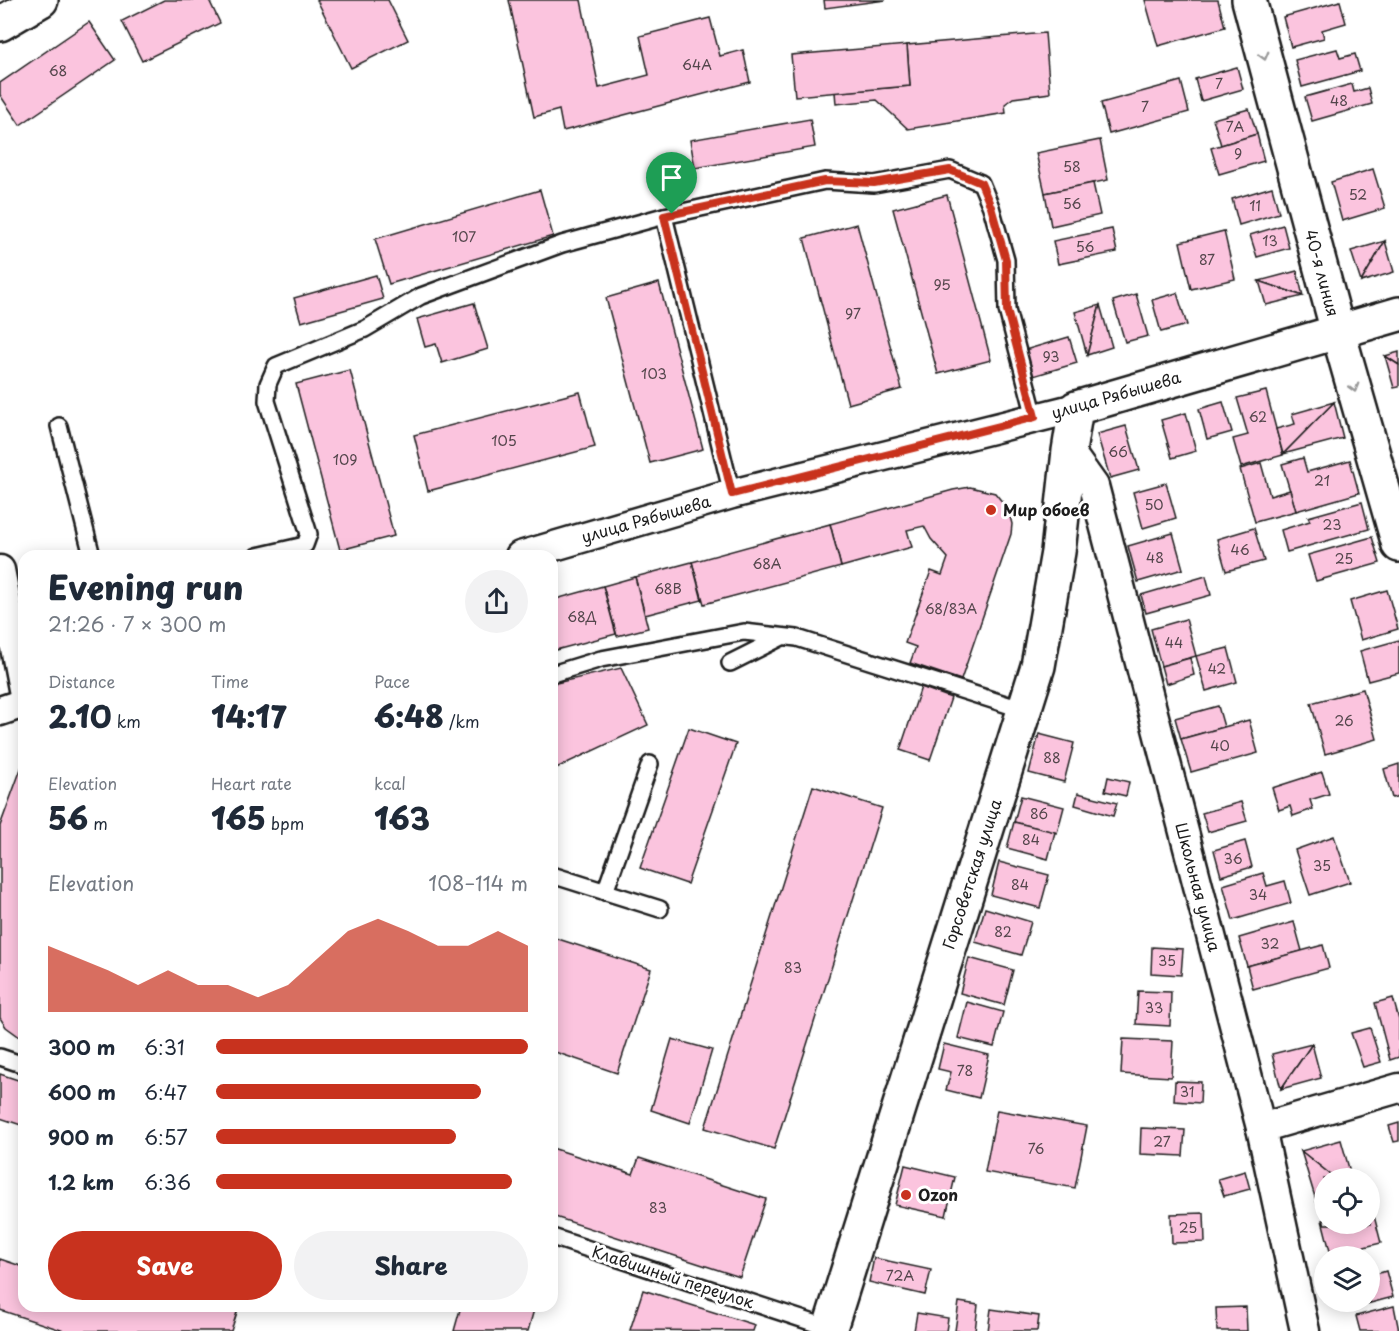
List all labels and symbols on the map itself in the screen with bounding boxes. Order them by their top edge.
one-way arrow [1257,51,1269,61]
house number: 64А [682,54,712,75]
house number: 68 [49,60,67,81]
house number: 7 [1215,73,1223,94]
house number: 48 [1330,90,1348,111]
house number: 7 [1141,96,1149,117]
house number: 7А [1226,116,1245,137]
house number: 9 [1234,143,1242,164]
pin [646,152,697,214]
house number: 58 [1063,156,1081,177]
house number: 52 [1349,184,1367,205]
house number: 56 [1063,193,1082,214]
house number: 11 [1249,195,1261,216]
house number: 107 [452,226,476,247]
street label: 40-я линия [1300,227,1346,319]
house number: 13 [1262,230,1278,251]
house number: 56 [1076,236,1095,257]
house number: 87 [1199,249,1215,270]
house number: 95 [933,274,951,295]
house number: 97 [845,303,861,324]
house number: 93 [1042,346,1060,367]
house number: 103 [641,363,667,384]
street label: улица Рябышева [1048,364,1183,424]
one-way arrow [1347,382,1359,393]
house number: 62 [1249,406,1267,427]
house number: 105 [491,430,517,451]
house number: 66 [1108,441,1128,462]
house number: 109 [333,449,357,470]
house number: 21 [1314,470,1330,491]
street label: улица Рябышева [578,488,713,548]
house number: 50 [1144,494,1164,515]
place label: Мир обоев [1003,497,1090,521]
marker: Мир обоев [984,503,998,517]
house number: 23 [1323,514,1341,535]
house number: 46 [1230,539,1250,560]
house number: 48 [1146,547,1164,568]
house number: 25 [1335,548,1353,569]
house number: 68А [752,553,782,574]
house number: 68В [654,578,682,599]
house number: 68/83А [925,598,978,619]
house number: 68Д [567,606,597,627]
house number: 44 [1165,632,1183,653]
house number: 42 [1208,658,1226,679]
house number: 26 [1334,710,1354,731]
house number: 40 [1210,735,1230,756]
house number: 88 [1043,747,1061,768]
street label: Горсоветская улица [935,796,1007,952]
house number: 86 [1030,803,1048,824]
street label: Школьная улица [1170,819,1228,954]
house number: 84 [1022,829,1040,850]
house number: 36 [1223,848,1243,869]
house number: 35 [1313,855,1331,876]
house number: 84 [1011,874,1029,895]
house number: 34 [1249,884,1267,905]
house number: 82 [994,921,1012,942]
house number: 32 [1261,933,1279,954]
house number: 35 [1158,950,1176,971]
house number: 83 [784,957,802,978]
house number: 33 [1145,997,1163,1018]
house number: 78 [957,1060,973,1081]
house number: 31 [1180,1081,1194,1102]
house number: 27 [1153,1131,1171,1152]
house number: 76 [1028,1138,1045,1159]
place label: Ozon [918,1182,958,1206]
marker: Ozon [899,1188,913,1202]
house number: 83 [649,1197,667,1218]
house number: 25 [1179,1217,1197,1238]
street label: Клавишный переулок [589,1239,758,1314]
house number: 72А [886,1265,914,1286]

